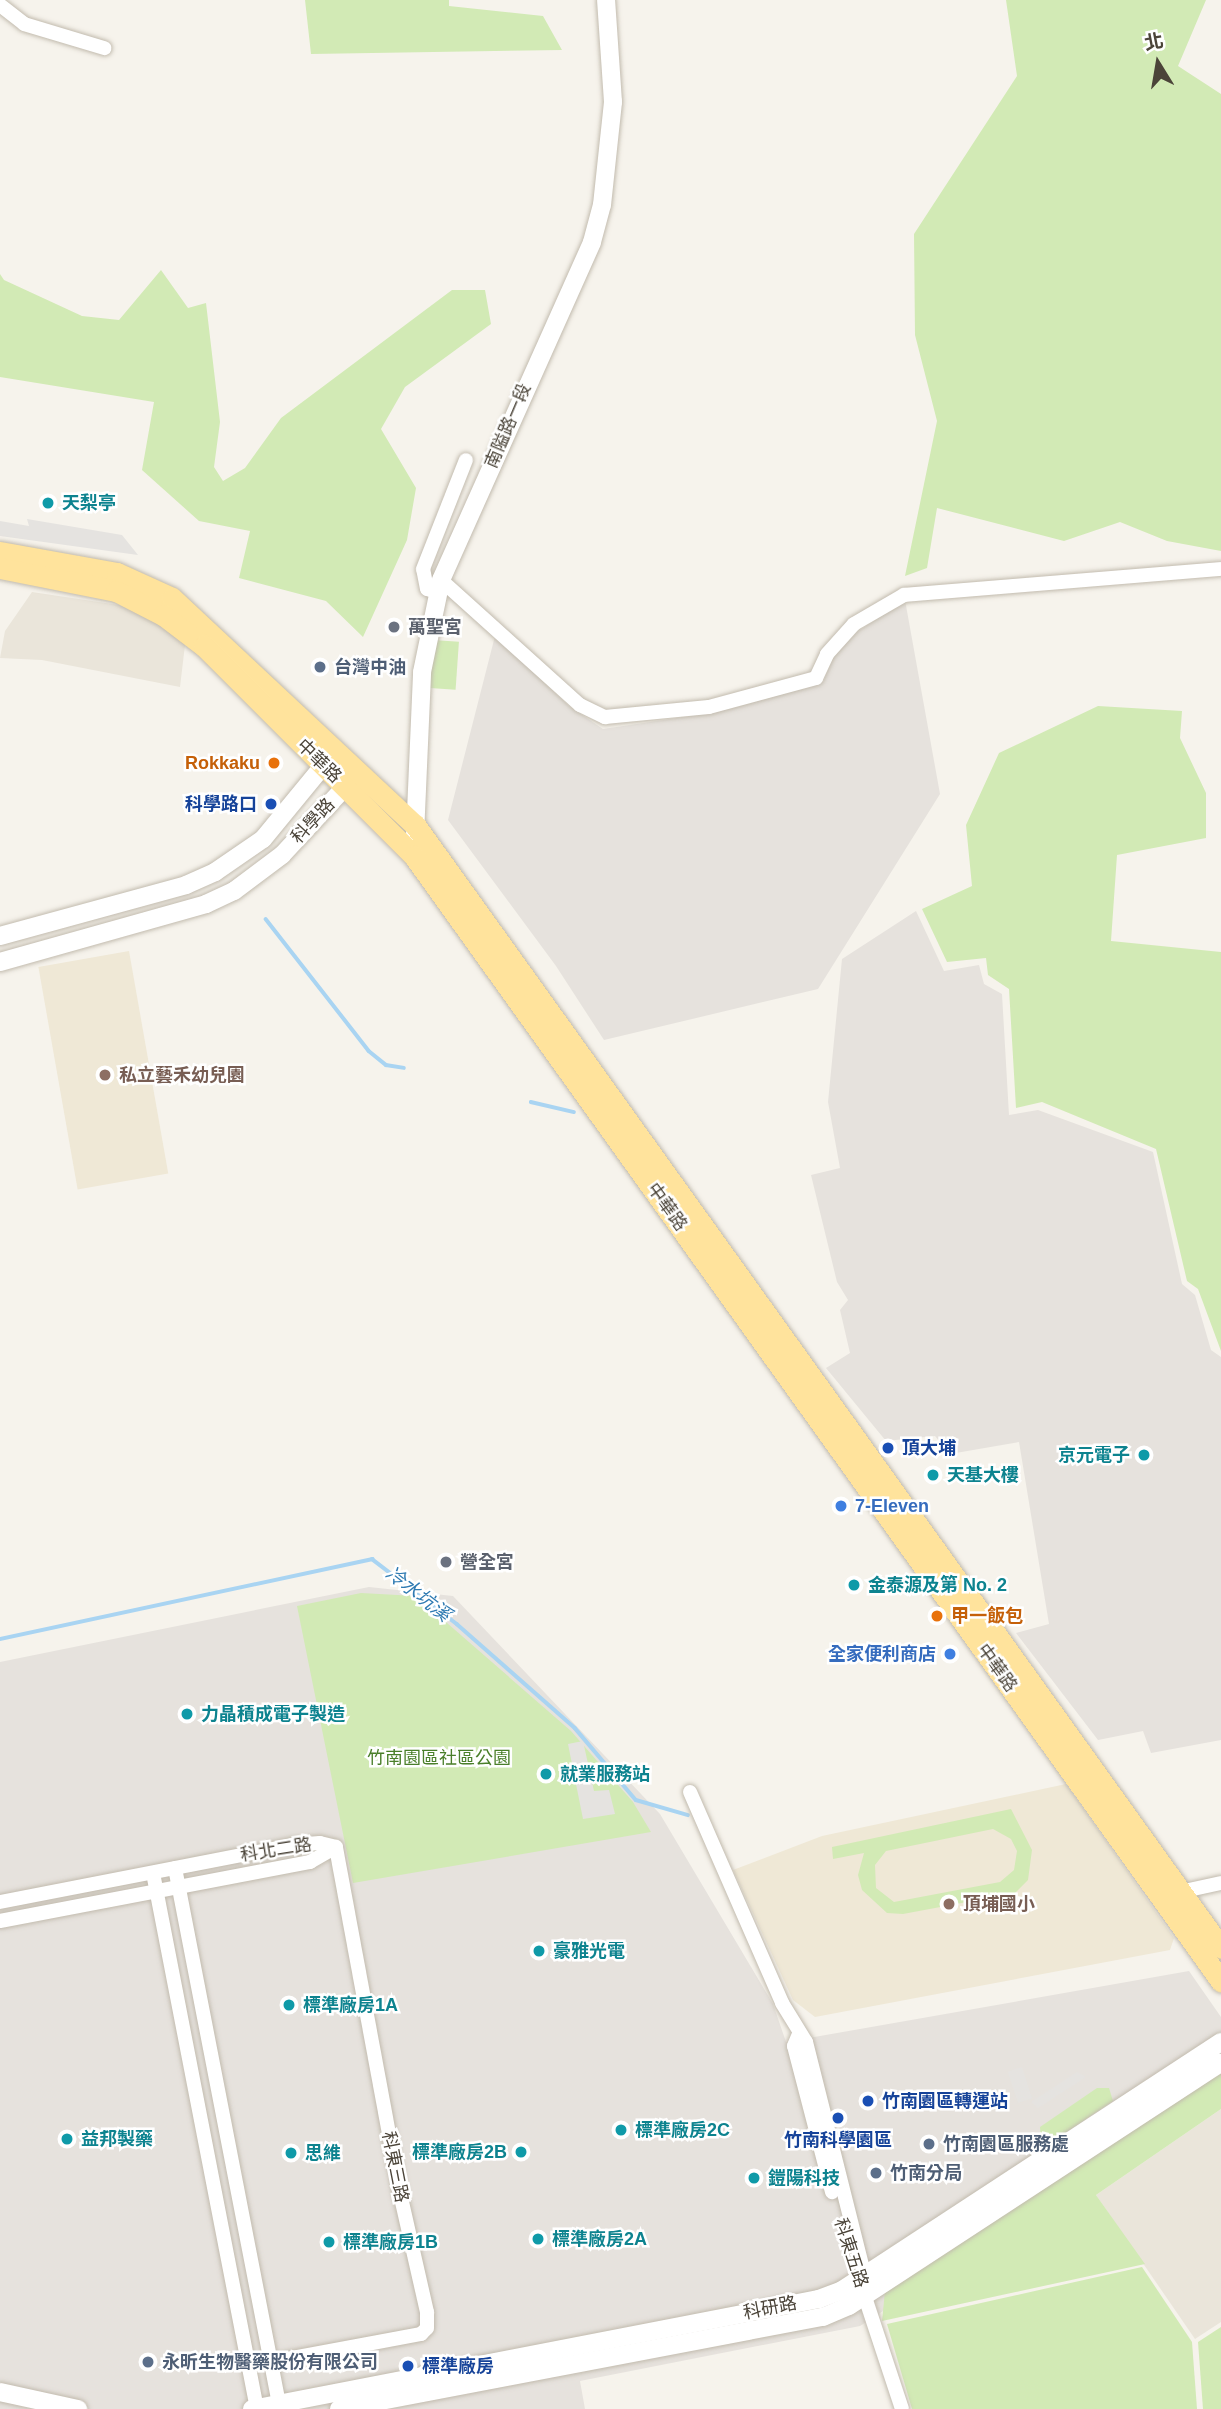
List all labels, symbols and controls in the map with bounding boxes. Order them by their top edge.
north arrow [1123,28,1193,98]
text: 北 [1143,30,1165,54]
street label: 南隘路一段 [480,380,536,472]
place label: 天梨亭 [62,492,116,514]
marker: 天梨亭 [40,495,56,511]
place label: 萬聖宮 [408,616,462,638]
marker: 萬聖宮 [386,619,402,635]
place label: 台灣中油 [334,656,406,678]
marker: 台灣中油 [312,659,328,675]
street label: 中華路 [292,734,346,788]
place label: Rokkaku [185,752,260,774]
marker: Rokkaku [266,755,282,771]
place label: 科學路口 [185,793,257,815]
street label: 科學路 [287,794,339,848]
marker: 科學路口 [263,796,279,812]
place label: 私立藝禾幼兒園 [119,1064,245,1086]
marker: 私立藝禾幼兒園 [97,1067,113,1083]
street label: 中華路 [642,1179,692,1235]
place label: 頂大埔 [902,1437,956,1459]
marker: 頂大埔 [880,1440,896,1456]
place label: 京元電子 [1058,1444,1130,1466]
marker: 京元電子 [1136,1447,1152,1463]
place label: 天基大樓 [947,1464,1019,1486]
marker: 天基大樓 [925,1467,941,1483]
place label: 7-Eleven [855,1495,929,1517]
marker: 7-Eleven [833,1498,849,1514]
place label: 營全宮 [460,1551,514,1573]
marker: 營全宮 [438,1554,454,1570]
water label: 冷水坑溪 [381,1562,455,1626]
place label: 金泰源及第 No. 2 [868,1574,1007,1596]
marker: 金泰源及第 No. 2 [846,1577,862,1593]
place label: 甲一飯包 [951,1605,1023,1627]
marker: 甲一飯包 [929,1608,945,1624]
street label: 中華路 [972,1640,1022,1696]
place label: 全家便利商店 [828,1643,936,1665]
marker: 全家便利商店 [942,1646,958,1662]
place label: 力晶積成電子製造 [201,1703,345,1725]
marker: 力晶積成電子製造 [179,1706,195,1722]
park label: 竹南園區社區公園 [367,1747,511,1769]
place label: 就業服務站 [560,1763,650,1785]
marker: 就業服務站 [538,1766,554,1782]
street label: 科北二路 [239,1834,313,1866]
place label: 頂埔國小 [963,1893,1035,1915]
marker: 頂埔國小 [941,1896,957,1912]
place label: 豪雅光電 [553,1940,625,1962]
marker: 豪雅光電 [531,1943,547,1959]
place label: 標準廠房1A [303,1994,398,2016]
marker: 標準廠房1A [281,1997,297,2013]
place label: 竹南園區轉運站 [882,2090,1008,2112]
marker: 竹南園區轉運站 [860,2093,876,2109]
marker: 竹南科學園區 [830,2110,846,2126]
place label: 標準廠房2C [635,2119,730,2141]
marker: 標準廠房2C [613,2122,629,2138]
place label: 益邦製藥 [81,2128,153,2150]
place label: 竹南科學園區 [784,2129,892,2151]
street label: 科東三路 [378,2130,412,2204]
marker: 益邦製藥 [59,2131,75,2147]
place label: 竹南園區服務處 [943,2133,1069,2155]
marker: 竹南園區服務處 [921,2136,937,2152]
place label: 標準廠房2B [412,2141,507,2163]
place label: 思維 [305,2142,341,2164]
marker: 標準廠房2B [513,2144,529,2160]
marker: 思維 [283,2145,299,2161]
place label: 竹南分局 [890,2162,962,2184]
marker: 竹南分局 [868,2165,884,2181]
place label: 鎧陽科技 [768,2167,840,2189]
marker: 鎧陽科技 [746,2170,762,2186]
street label: 科東五路 [830,2215,872,2291]
place label: 標準廠房2A [552,2228,647,2250]
place label: 標準廠房1B [343,2231,438,2253]
marker: 標準廠房2A [530,2231,546,2247]
marker: 標準廠房1B [321,2234,337,2250]
street label: 科研路 [741,2292,799,2324]
place label: 永昕生物醫藥股份有限公司 [162,2351,378,2373]
marker: 永昕生物醫藥股份有限公司 [140,2354,156,2370]
place label: 標準廠房 [422,2355,494,2377]
marker: 標準廠房 [400,2358,416,2374]

